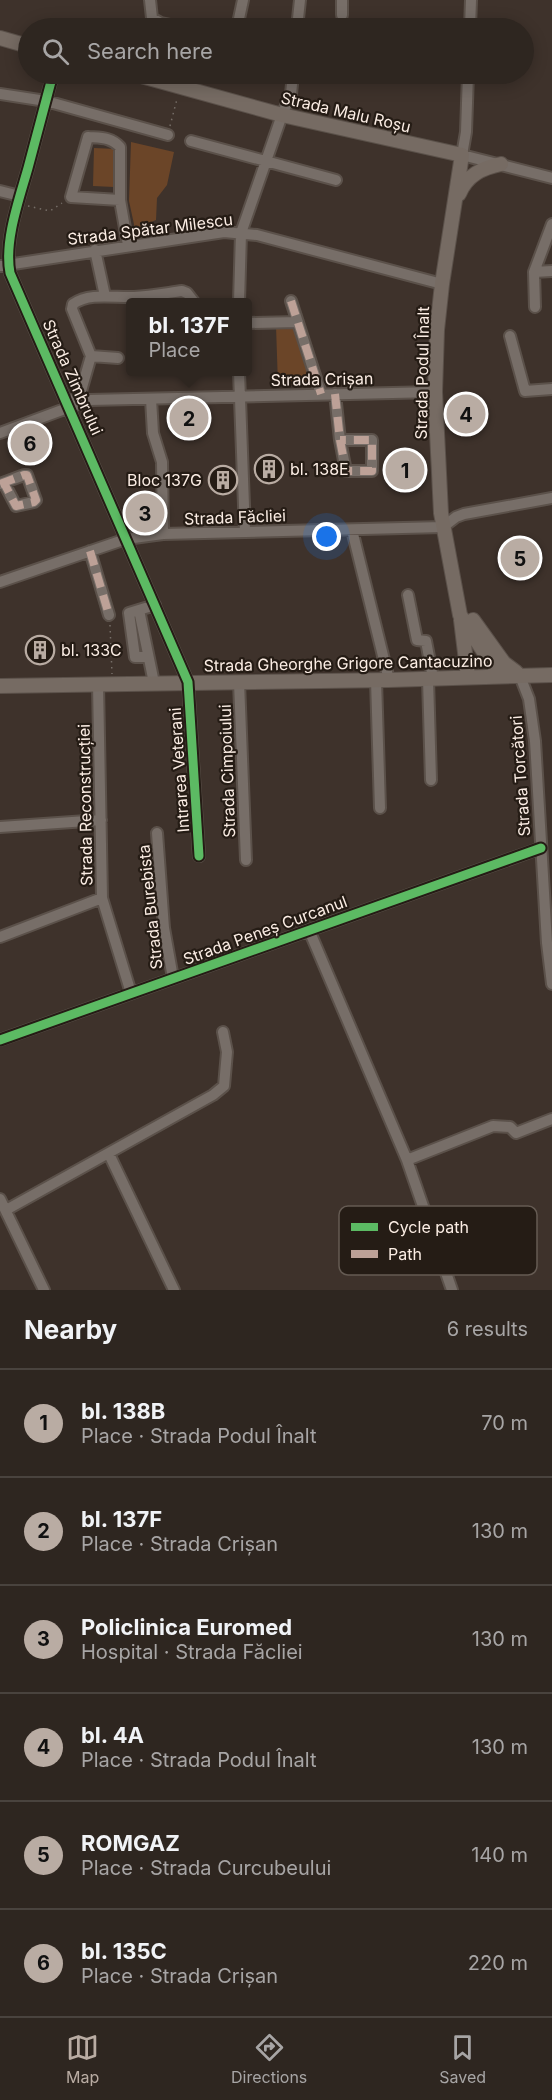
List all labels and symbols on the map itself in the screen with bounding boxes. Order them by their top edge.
street label: Strada Malu Roșu [279,87,413,137]
street label: Strada Spătar Milescu [66,209,234,249]
street label: Strada Podul Înalt [411,306,433,440]
street label: Strada Zimbrului [39,316,107,438]
street label: Strada Crișan [271,368,373,390]
pin: 4 [446,392,486,436]
pin: 2 [170,396,208,440]
pin: 6 [10,420,50,466]
pin: 1 [386,448,424,492]
building icon: bl. 138E [253,453,285,485]
place label: bl. 138E [290,459,349,479]
building icon: Bloc 137G [207,464,239,496]
place label: Bloc 137G [127,470,202,490]
pin: 3 [126,490,164,536]
street label: Strada Făcliei [184,505,286,529]
your location [312,522,341,551]
pin: 5 [500,536,540,580]
building icon: bl. 133C [24,634,56,666]
place label: bl. 133C [61,640,122,660]
street label: Strada Gheorghe Grigore Cantacuzino [203,650,493,676]
street label: Strada Cimpoiului [215,704,239,838]
street label: Intrarea Veterani [165,707,193,833]
street label: Strada Torcători [506,715,534,837]
street label: Strada Reconstrucției [74,724,96,886]
street label: Strada Burebista [134,844,166,970]
street label: Strada Peneș Curcanul [180,891,350,969]
legend [339,1206,537,1275]
text: Cycle path [388,1217,469,1237]
text: Path [388,1244,422,1264]

